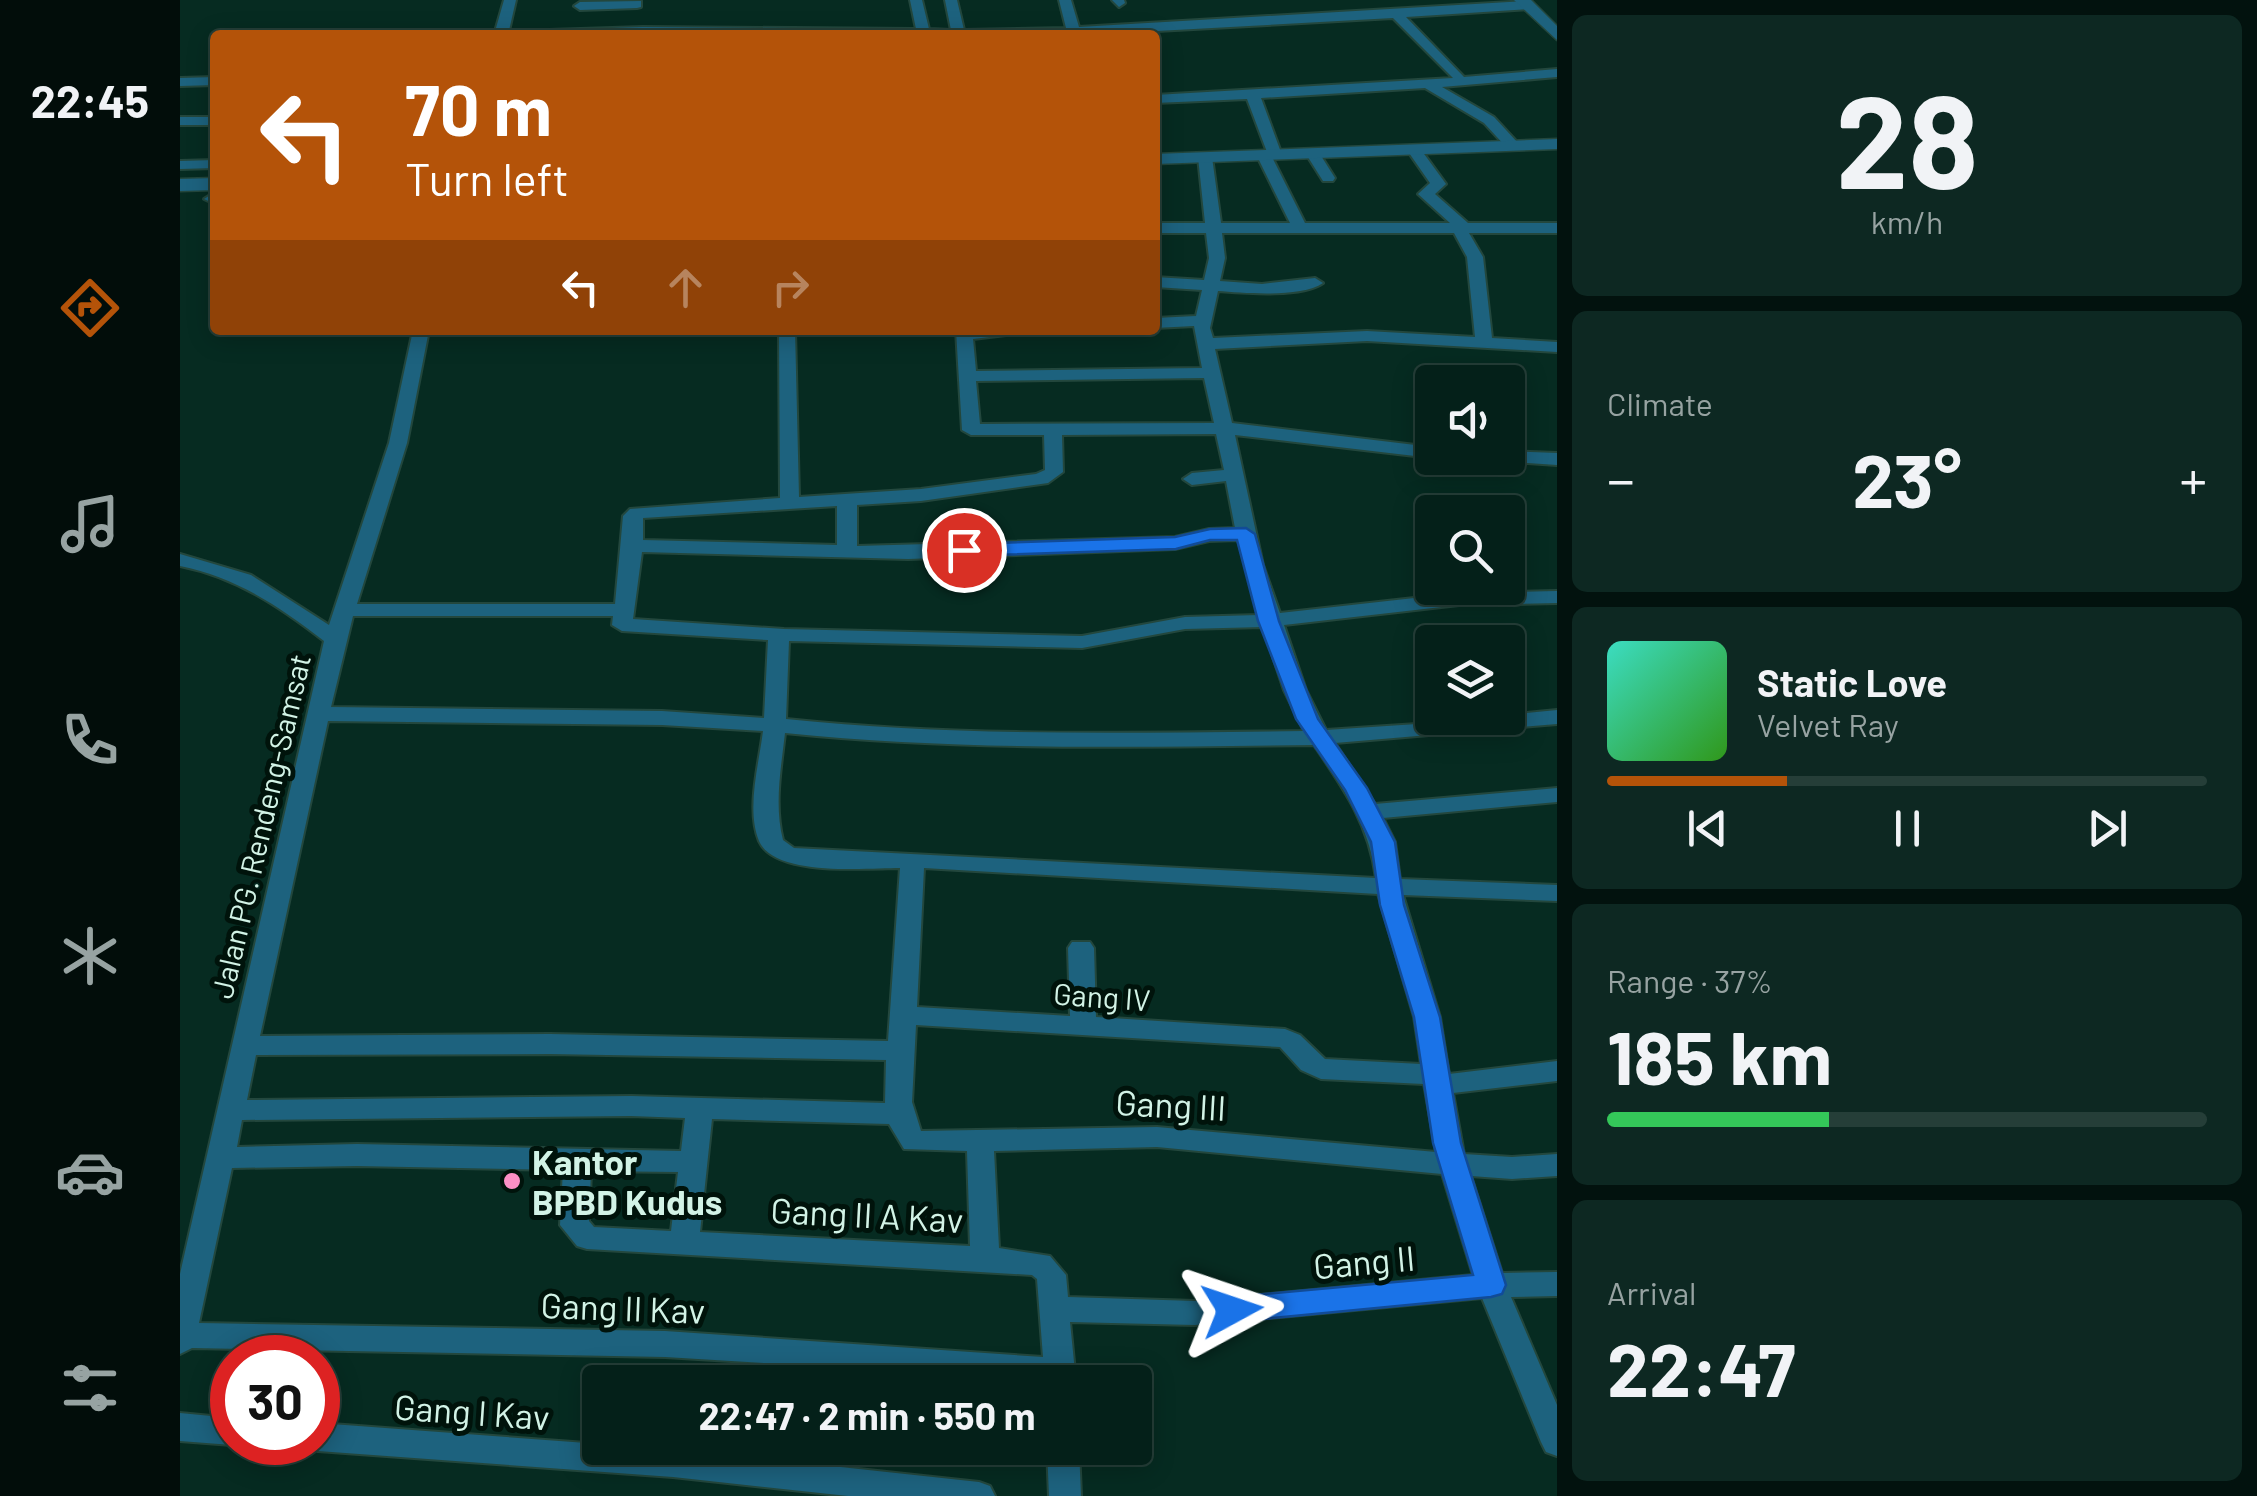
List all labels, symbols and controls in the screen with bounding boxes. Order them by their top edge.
text: 28 [1835,59,1979,215]
text: 70 m [405,66,552,150]
icon: left [240,70,370,200]
text: 22:45 [31,73,149,127]
text: Turn left [405,151,569,205]
text: km/h [1871,202,1943,240]
icon: left [553,260,608,315]
icon: ahead [658,260,713,315]
icon: right [763,260,818,315]
icon: directions [55,273,125,343]
map controls [1415,365,1525,735]
button: sound [1415,365,1525,475]
text: Climate [1607,384,1713,422]
text: 23° [1852,433,1962,523]
text: − [1607,445,1635,511]
text: + [2179,445,2207,511]
icon: music [55,489,125,559]
button: search [1415,495,1525,605]
pin [922,508,1007,593]
icon: arrive [937,523,992,578]
button: layers [1415,625,1525,735]
street label: Jalan PG. Rendeng-Samsat [203,650,317,1002]
text: Static Love [1757,659,1947,705]
icon: phone [55,705,125,775]
text: Velvet Ray [1757,705,1899,743]
icon: previous [1680,801,1735,856]
icon: pause [1880,801,1935,856]
icon: next [2080,801,2135,856]
icon: climate [55,921,125,991]
text: Range · 37% [1607,961,1773,999]
street label: Gang IV [1052,975,1152,1017]
text: 185 km [1607,1010,1832,1100]
street label: Gang III [1115,1080,1227,1128]
icon: car [55,1137,125,1207]
place label: Kantor BPBD Kudus [532,1140,722,1222]
marker: Kantor BPBD Kudus [501,1170,523,1192]
street label: Gang II A Kav [770,1188,964,1240]
street label: Gang II [1311,1236,1417,1286]
position arrow [1180,1258,1284,1362]
text: Arrival [1607,1273,1696,1311]
street label: Gang II Kav [540,1283,706,1331]
text: 22:47 [1607,1322,1795,1412]
speed limit sign: 30 [210,1335,340,1465]
icon: filters [55,1353,125,1423]
street label: Gang I Kav [393,1385,551,1437]
text: 22:47 · 2 min · 550 m [699,1392,1035,1438]

